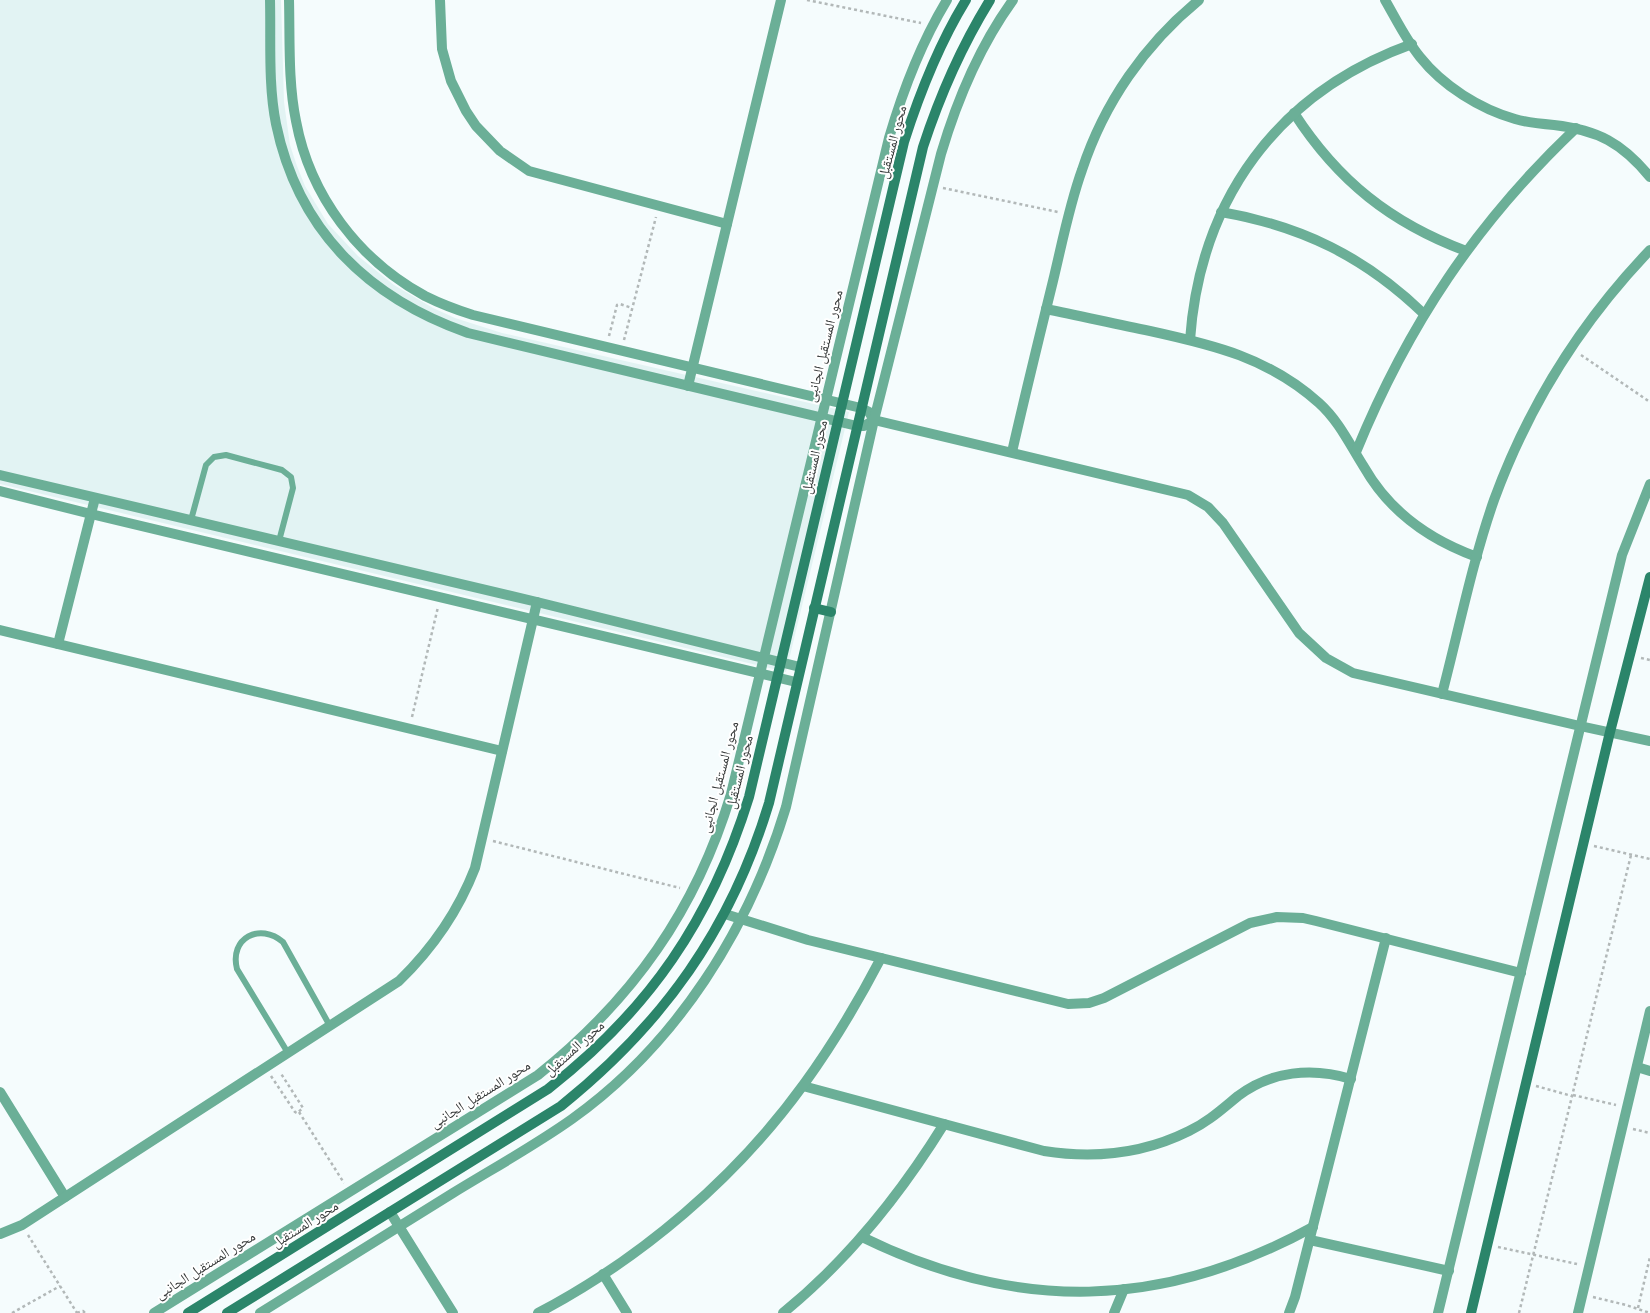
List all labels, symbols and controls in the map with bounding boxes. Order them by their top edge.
street label: محور المستقبل [875,104,910,181]
street label: محور المستقبل الجانبى [802,288,847,404]
street label: محور المستقبل [798,419,831,496]
street label: محور المستقبل الجانبى [696,719,743,835]
street label: محور المستقبل [722,734,757,811]
street label: محور المستقبل [541,1017,608,1080]
street label: محور المستقبل الجانبى [427,1057,534,1132]
street label: محور المستقبل [269,1197,342,1252]
street label: محور المستقبل الجانبى [152,1228,259,1303]

